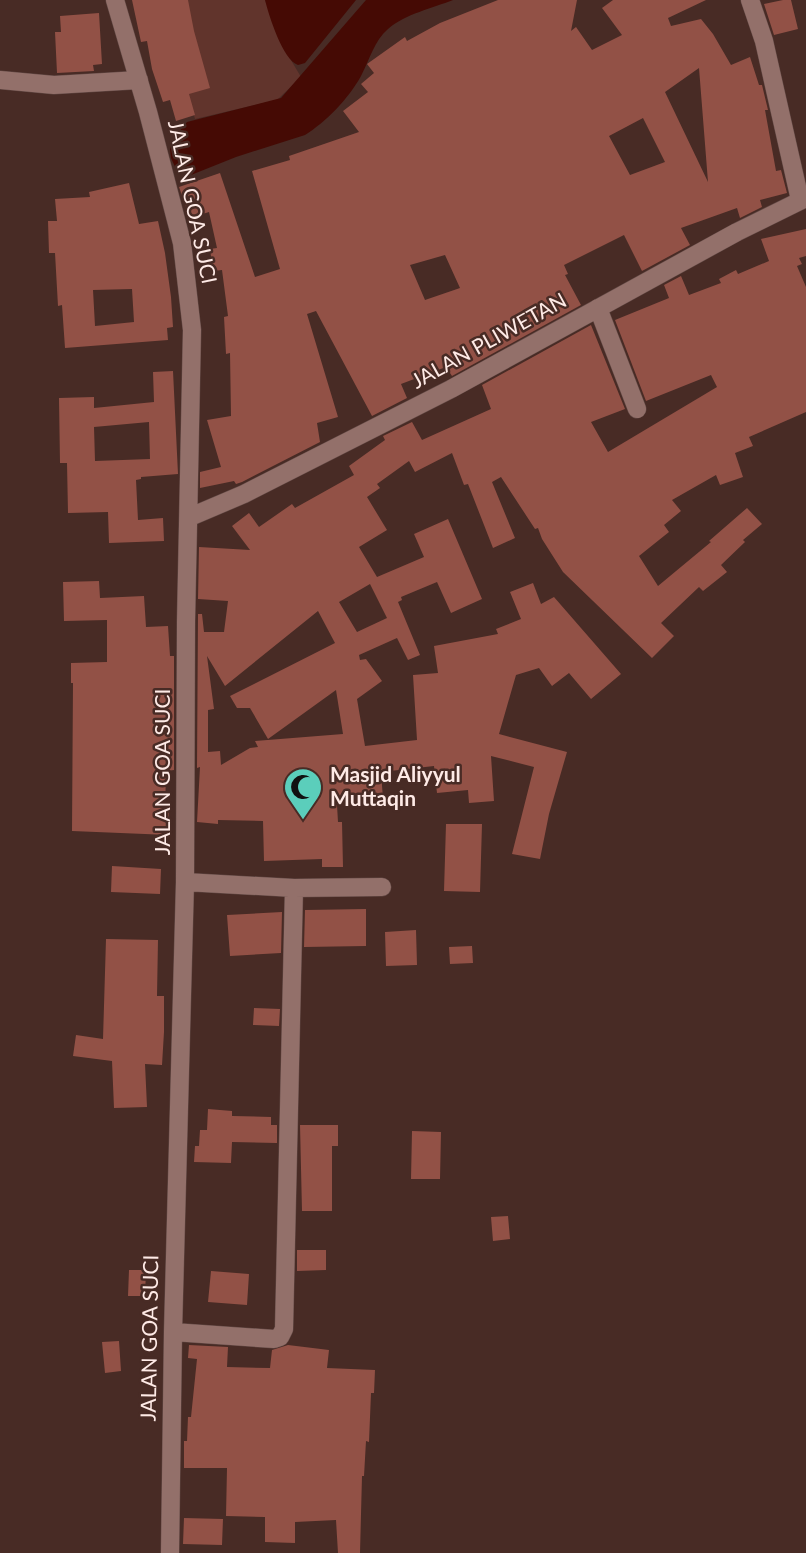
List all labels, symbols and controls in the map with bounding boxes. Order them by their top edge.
street label: JALAN GOA SUCI [164,118,223,286]
street label: JALAN PLIWETAN [406,287,570,393]
street label: JALAN GOA SUCI [149,689,174,855]
place label: Masjid Aliyyul Muttaqin [330,761,461,810]
mosque icon: Masjid Aliyyul Muttaqin [282,766,324,821]
street label: JALAN GOA SUCI [135,1254,162,1422]

